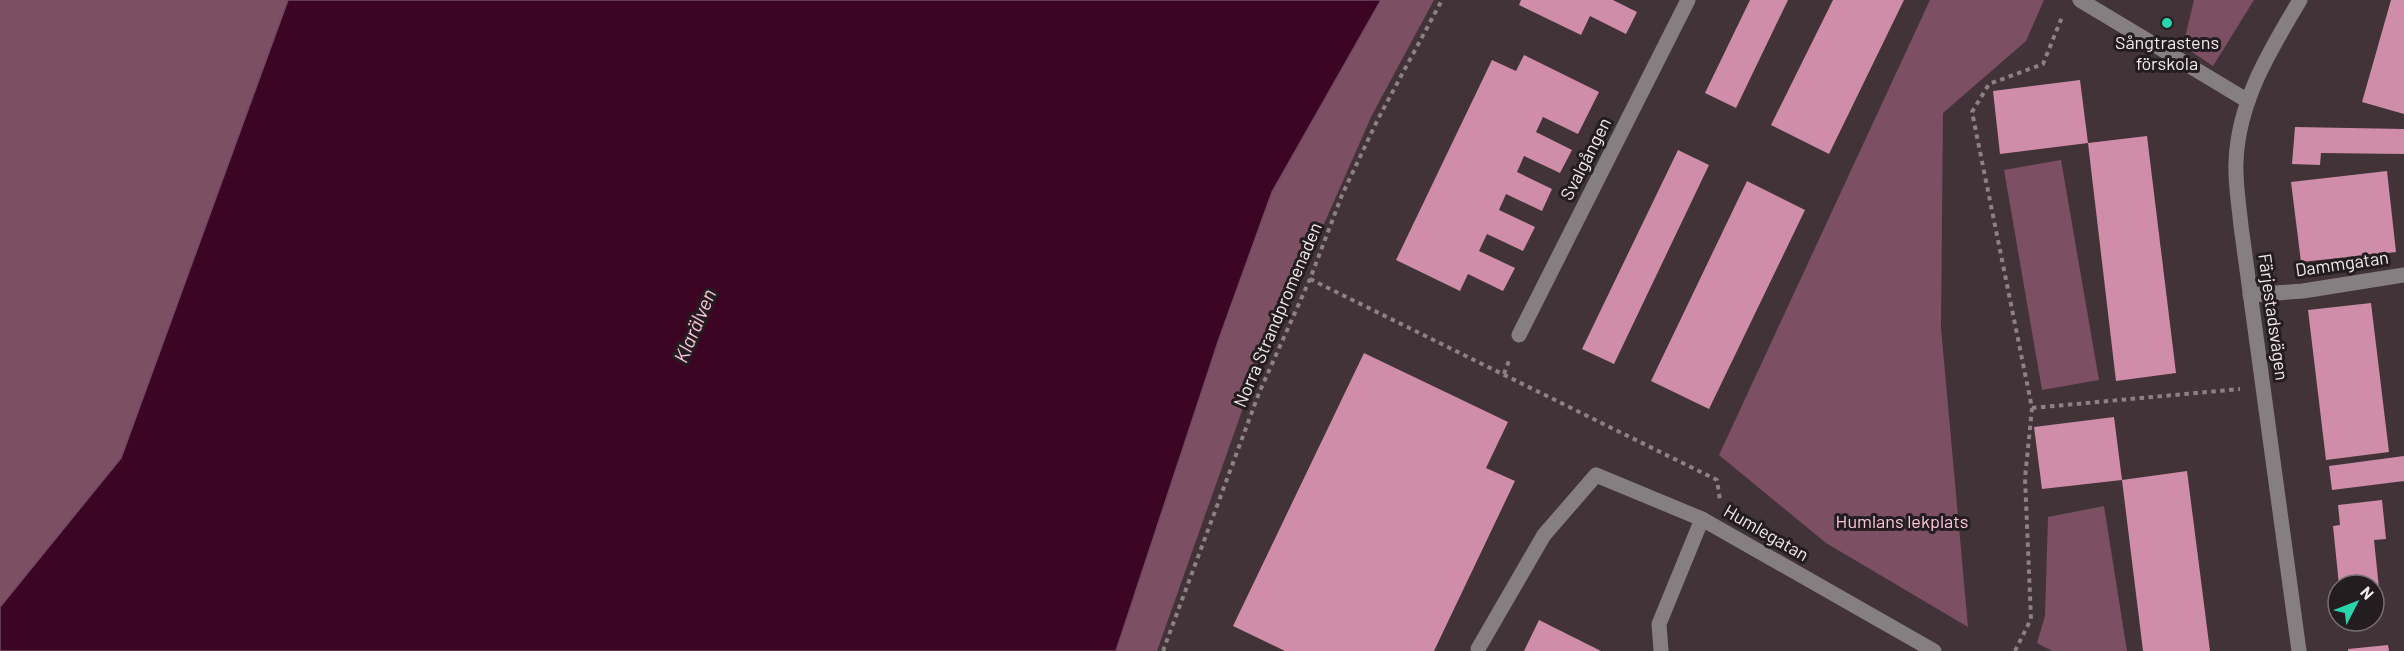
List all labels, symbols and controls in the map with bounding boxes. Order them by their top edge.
marker: Sångtrastens förskola [2160,16,2174,30]
place label: Sångtrastens förskola [2115,31,2219,74]
street label: Svalgången [1555,114,1615,203]
street label: Norra Strandpromenaden [1228,219,1326,410]
street label: Dammgatan [2294,246,2390,280]
street label: Färjestadsvägen [2254,252,2294,382]
water label: Klarälven [668,285,720,366]
street label: Humlegatan [1720,499,1813,565]
park label: Humlans lekplats [1836,510,1968,532]
north arrow [2326,573,2386,633]
text: N [2357,582,2378,603]

